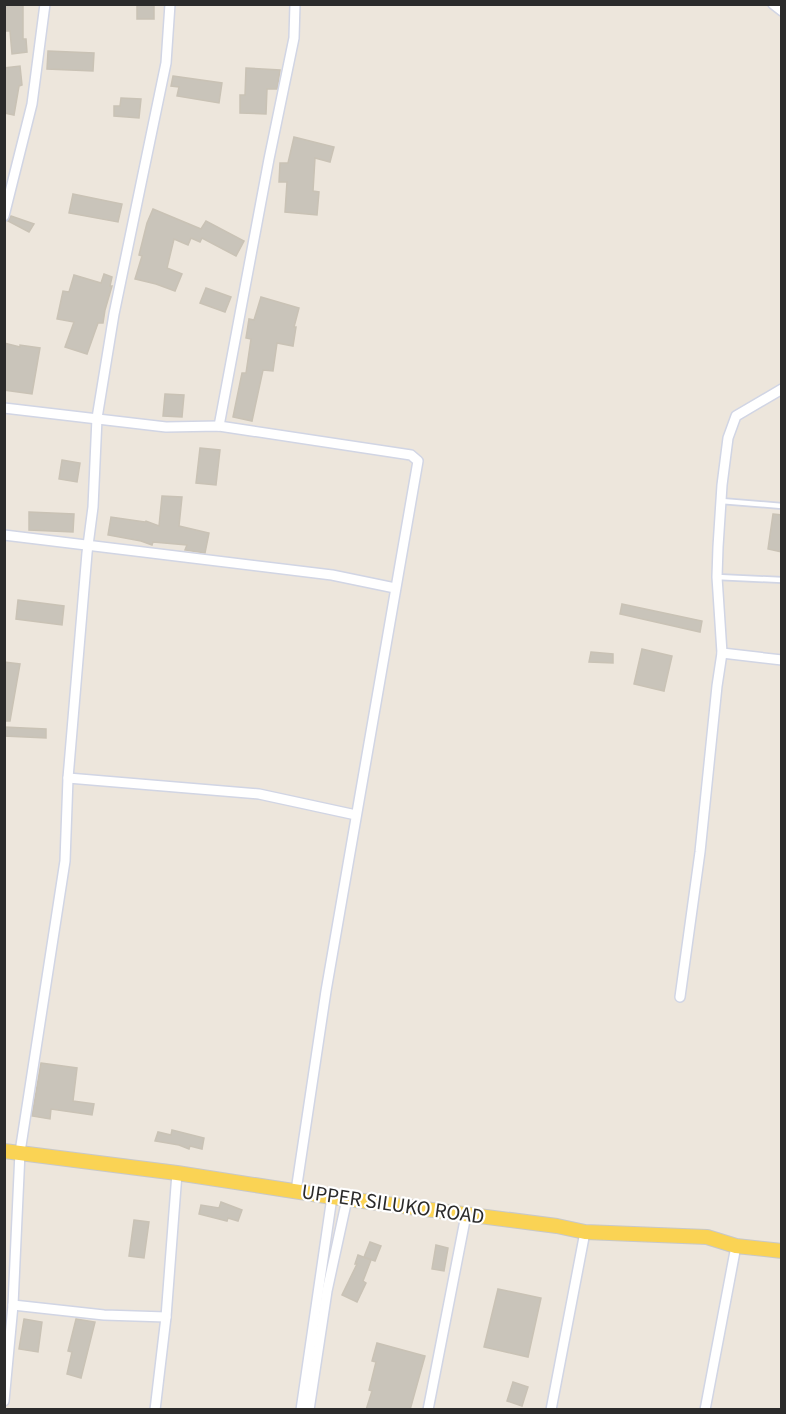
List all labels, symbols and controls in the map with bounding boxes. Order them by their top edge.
street label: UPPER SILUKO ROAD [300,1176,486,1232]

